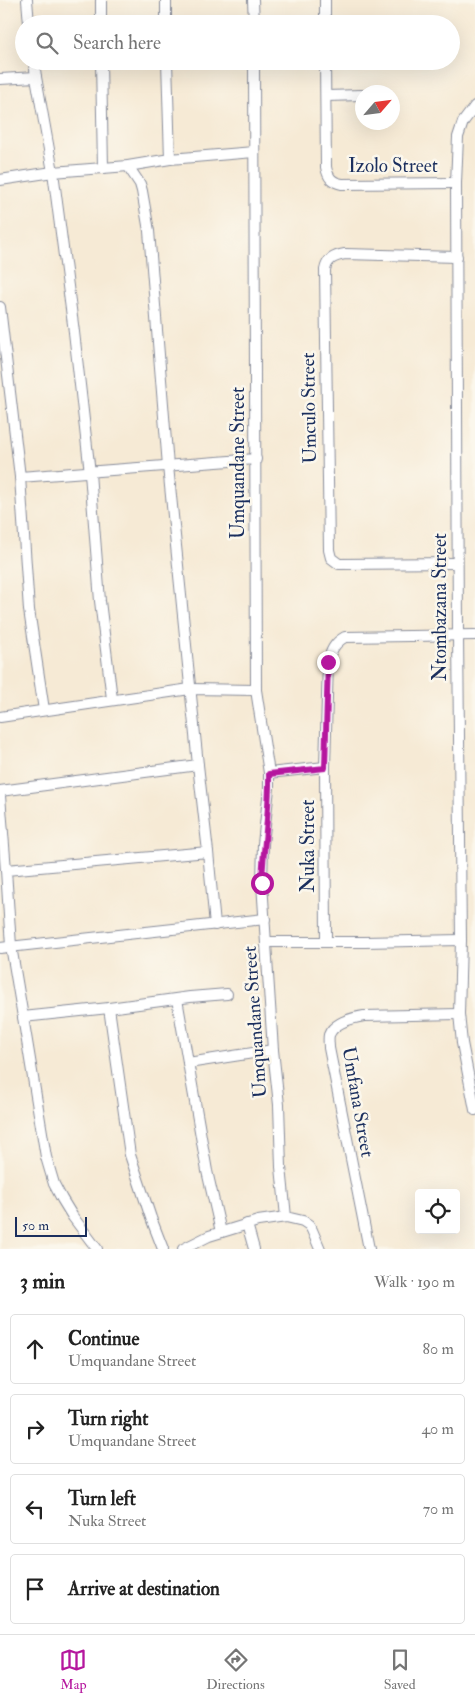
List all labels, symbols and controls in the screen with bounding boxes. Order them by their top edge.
search box [15,15,460,70]
icon: search [33,29,61,57]
text: Search here [73,31,161,55]
north arrow [355,85,400,130]
street label: Izolo Street [348,154,438,178]
street label: Umculo Street [296,352,322,464]
street label: Umquandane Street [226,387,250,539]
street label: Ntombazana Street [428,533,452,681]
route end [317,651,340,674]
street label: Nuka Street [296,800,320,892]
route start [251,872,274,895]
street label: Umquandane Street [238,945,272,1099]
street label: Umfana Street [336,1045,380,1159]
map controls [415,1189,460,1234]
button: locate [415,1189,460,1234]
scale bar [15,1214,88,1237]
text: 50 m [22,1217,49,1234]
text: 3 min [20,1268,65,1295]
text: Walk · 190 m [374,1272,455,1292]
text: Continue [68,1327,139,1351]
icon: ahead [21,1335,49,1363]
text: 80 m [423,1339,454,1359]
text: Umquandane Street [68,1351,196,1371]
text: Turn right [68,1407,148,1431]
icon: right [21,1415,49,1443]
text: 40 m [421,1419,454,1439]
text: Umquandane Street [68,1431,196,1451]
text: Turn left [68,1487,136,1511]
icon: left [21,1495,49,1523]
text: 70 m [423,1499,454,1519]
text: Nuka Street [68,1511,146,1531]
icon: arrive [21,1575,49,1603]
text: Arrive at destination [68,1577,220,1601]
tab: Map [59,1646,87,1693]
tab: Directions [206,1646,265,1693]
tab: Saved [384,1646,416,1693]

